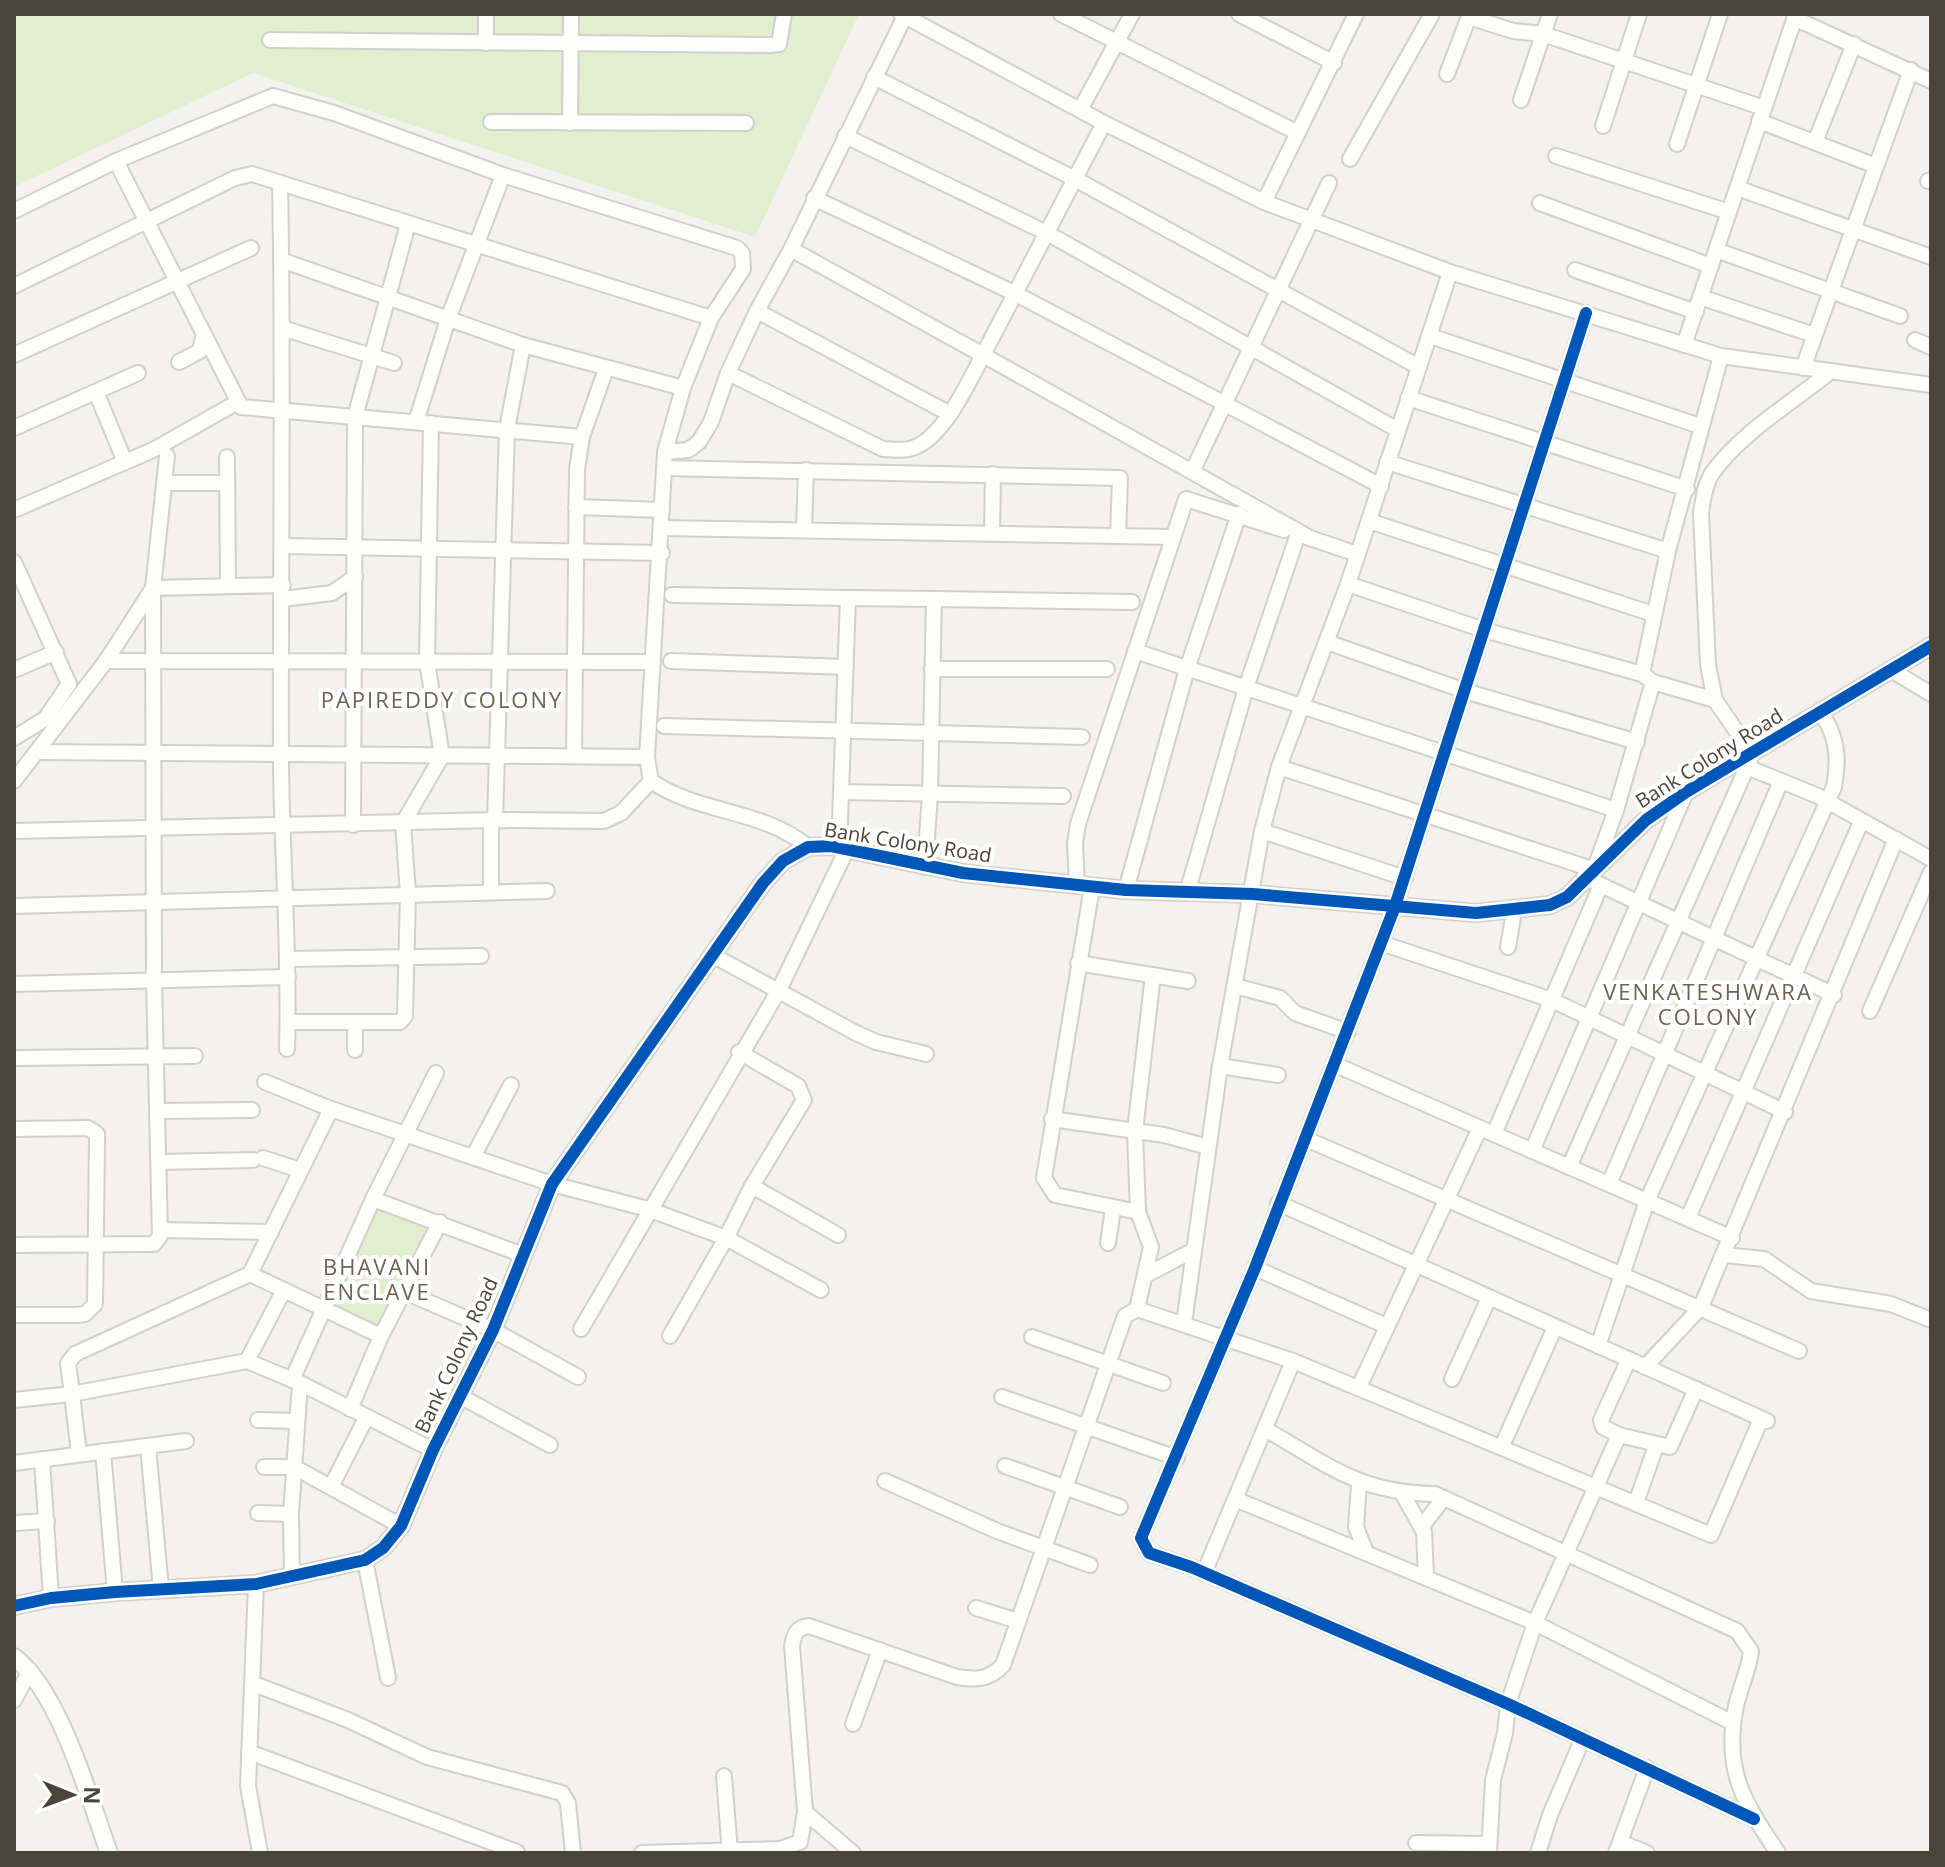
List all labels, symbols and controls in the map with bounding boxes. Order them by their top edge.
district label: PAPIREDDY COLONY [321,684,563,714]
street label: Bank Colony Road [1630,702,1788,814]
street label: Bank Colony Road [822,815,994,869]
district label: VENKATESHWARA COLONY [1603,976,1813,1031]
district label: BHAVANI ENCLAVE [323,1251,431,1306]
street label: Bank Colony Road [408,1273,504,1437]
north arrow [32,1755,112,1835]
text: N [78,1786,108,1805]

